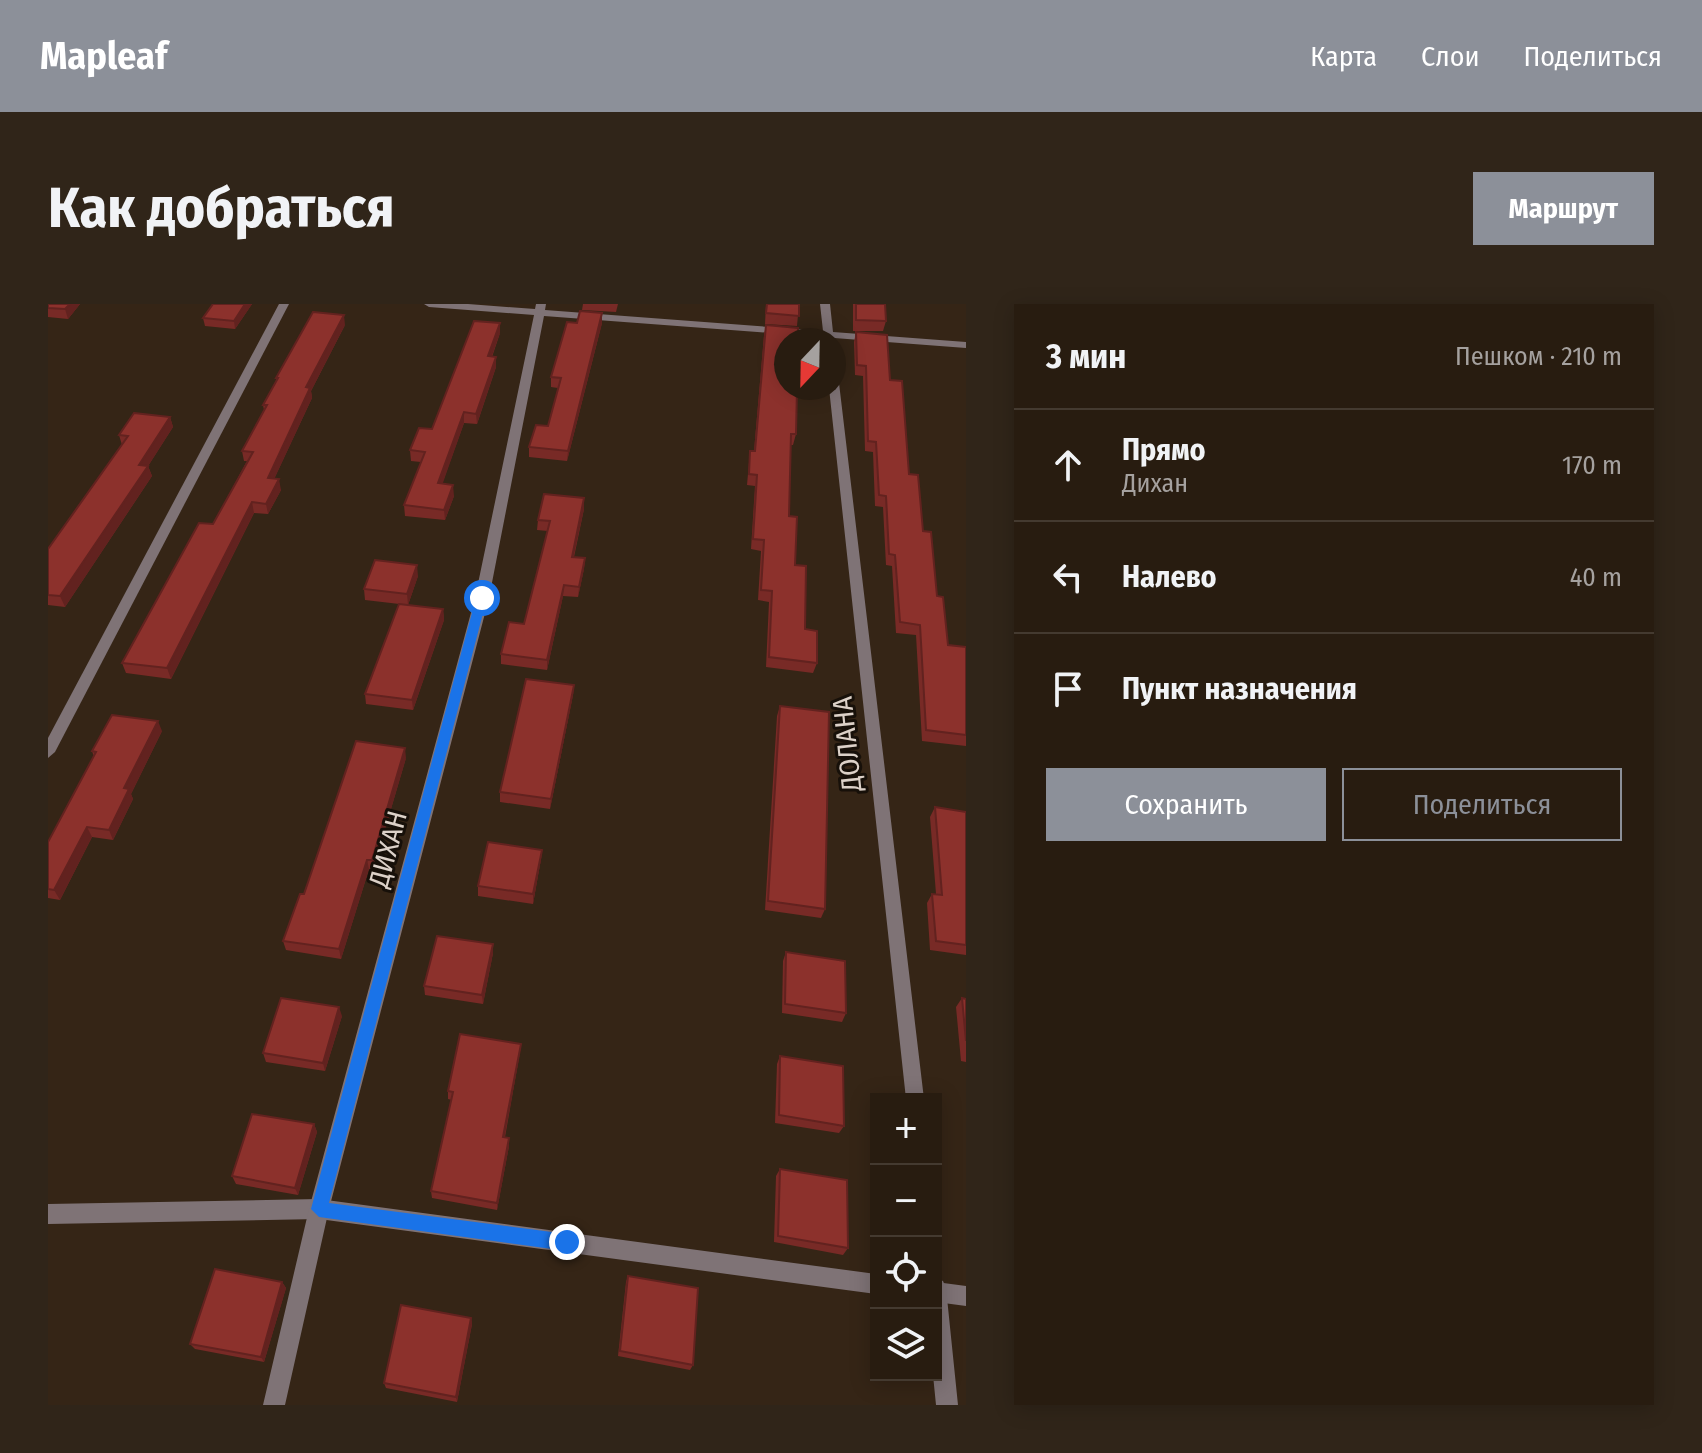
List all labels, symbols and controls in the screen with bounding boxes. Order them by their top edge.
text: Mapleaf [40,33,167,79]
text: Карта [1310,40,1377,73]
text: Слои [1421,40,1479,73]
text: Поделиться [1523,40,1662,73]
button: Маршрут [1473,172,1654,245]
text: Как добраться [48,175,394,242]
north arrow [774,328,846,400]
text: 3 мин [1046,336,1126,377]
text: Пешком · 210 m [1455,341,1622,372]
text: Прямо [1122,432,1206,468]
icon: ahead [1046,443,1090,487]
text: 170 m [1562,450,1622,481]
text: Дихан [1122,468,1188,499]
icon: left [1046,555,1090,599]
text: Налево [1122,559,1217,595]
text: 40 m [1570,562,1622,593]
route start [464,580,500,616]
icon: arrive [1046,667,1090,711]
text: Пункт назначения [1122,671,1357,707]
street label: ДОЛАНА [826,695,869,794]
button: Сохранить [1046,768,1326,841]
button: Поделиться [1342,768,1622,841]
street label: ДИХАН [362,807,414,892]
map controls [870,1093,942,1381]
button: + [870,1093,942,1165]
button: − [870,1165,942,1237]
route end [549,1224,585,1260]
button: locate [870,1237,942,1309]
button: layers [870,1309,942,1381]

